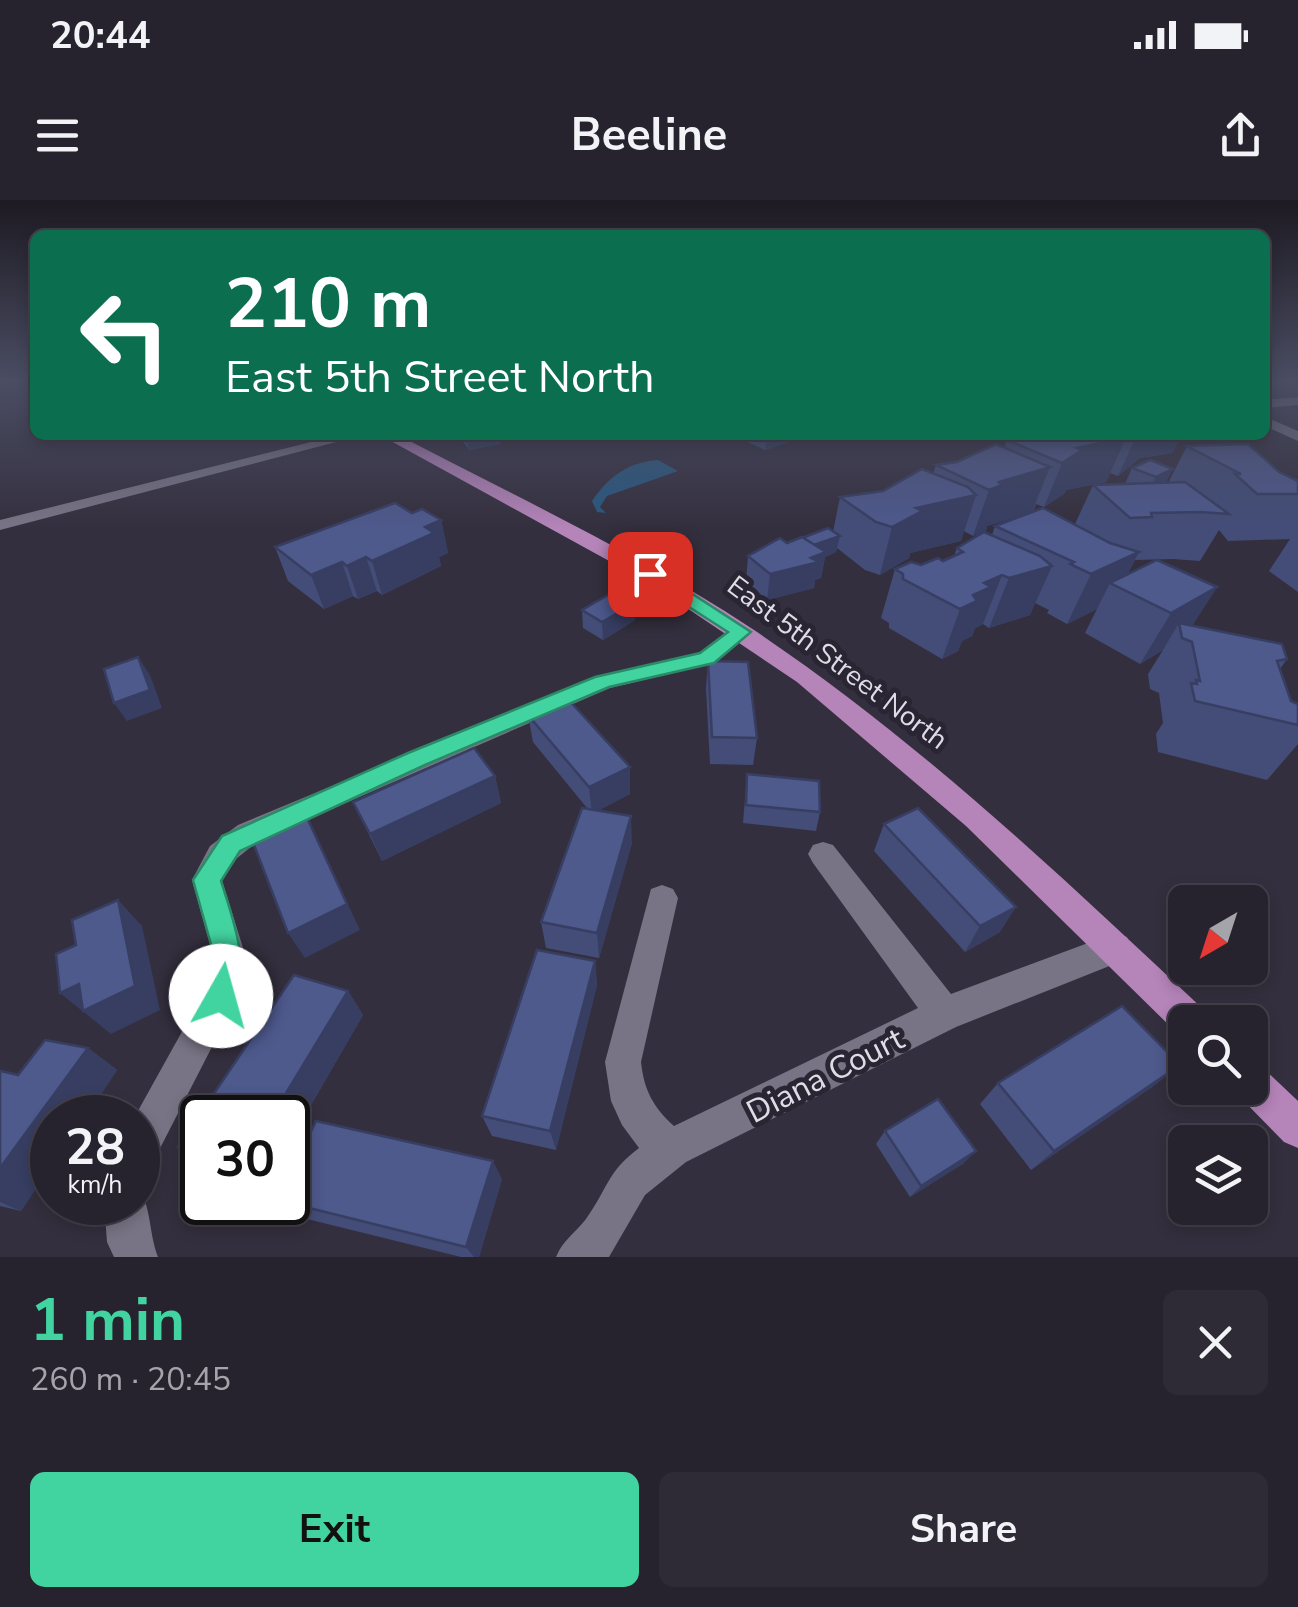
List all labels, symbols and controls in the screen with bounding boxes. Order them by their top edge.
text: 20:44 [50,10,151,61]
text: Beeline [571,105,727,166]
icon: menu [30,108,85,163]
icon: share [1213,108,1268,163]
text: 210 m [225,256,431,352]
icon: left [60,270,190,400]
text: East 5th Street North [225,347,655,408]
pin [608,532,693,617]
icon: arrive [623,547,678,602]
street label: East 5th Street North [719,567,956,758]
north arrow [1168,885,1268,985]
map controls [1168,885,1268,1225]
position arrow [169,944,273,1048]
button: search [1168,1005,1268,1105]
street label: Diana Court [739,1017,912,1133]
speed limit sign: 30 [180,1095,310,1225]
text: 28 [65,1113,125,1182]
button: layers [1168,1125,1268,1225]
text: km/h [67,1168,123,1202]
text: 1 min [30,1279,185,1361]
button: close [1163,1290,1268,1395]
text: 260 m · 20:45 [30,1358,231,1401]
button: Exit [30,1472,639,1587]
button: Share [659,1472,1268,1587]

